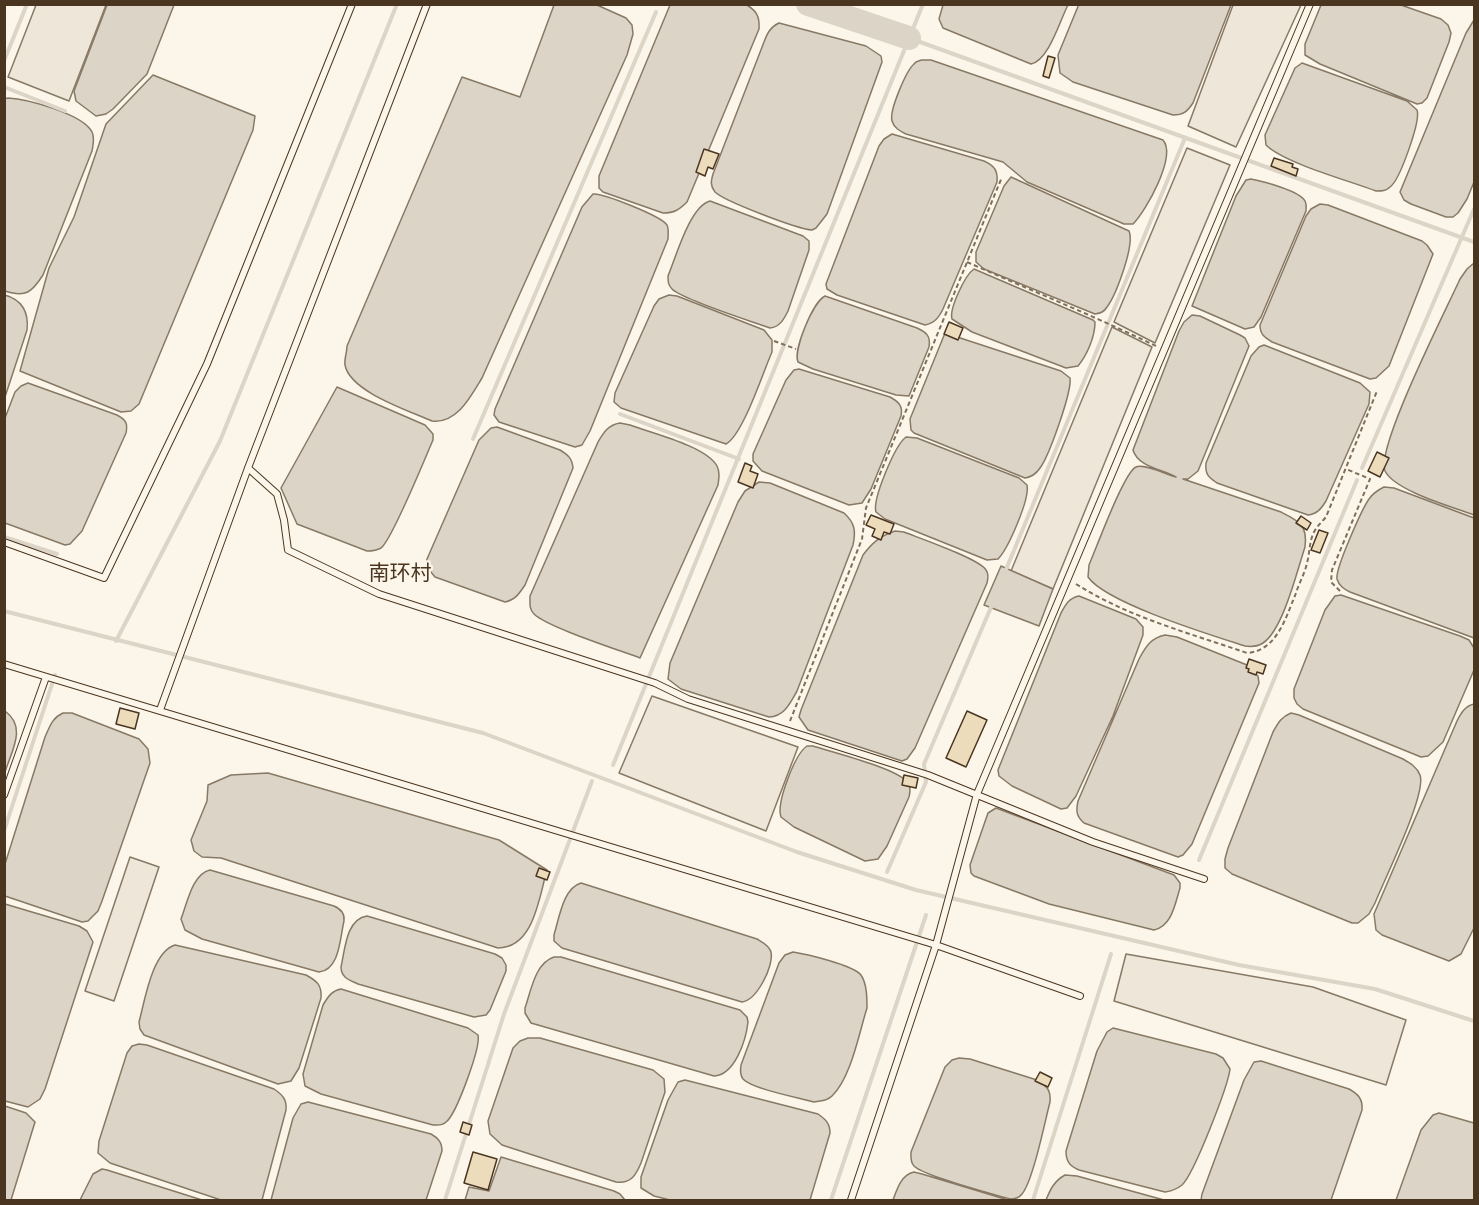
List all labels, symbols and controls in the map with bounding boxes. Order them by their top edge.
district label: 南环村 [369,561,431,587]

